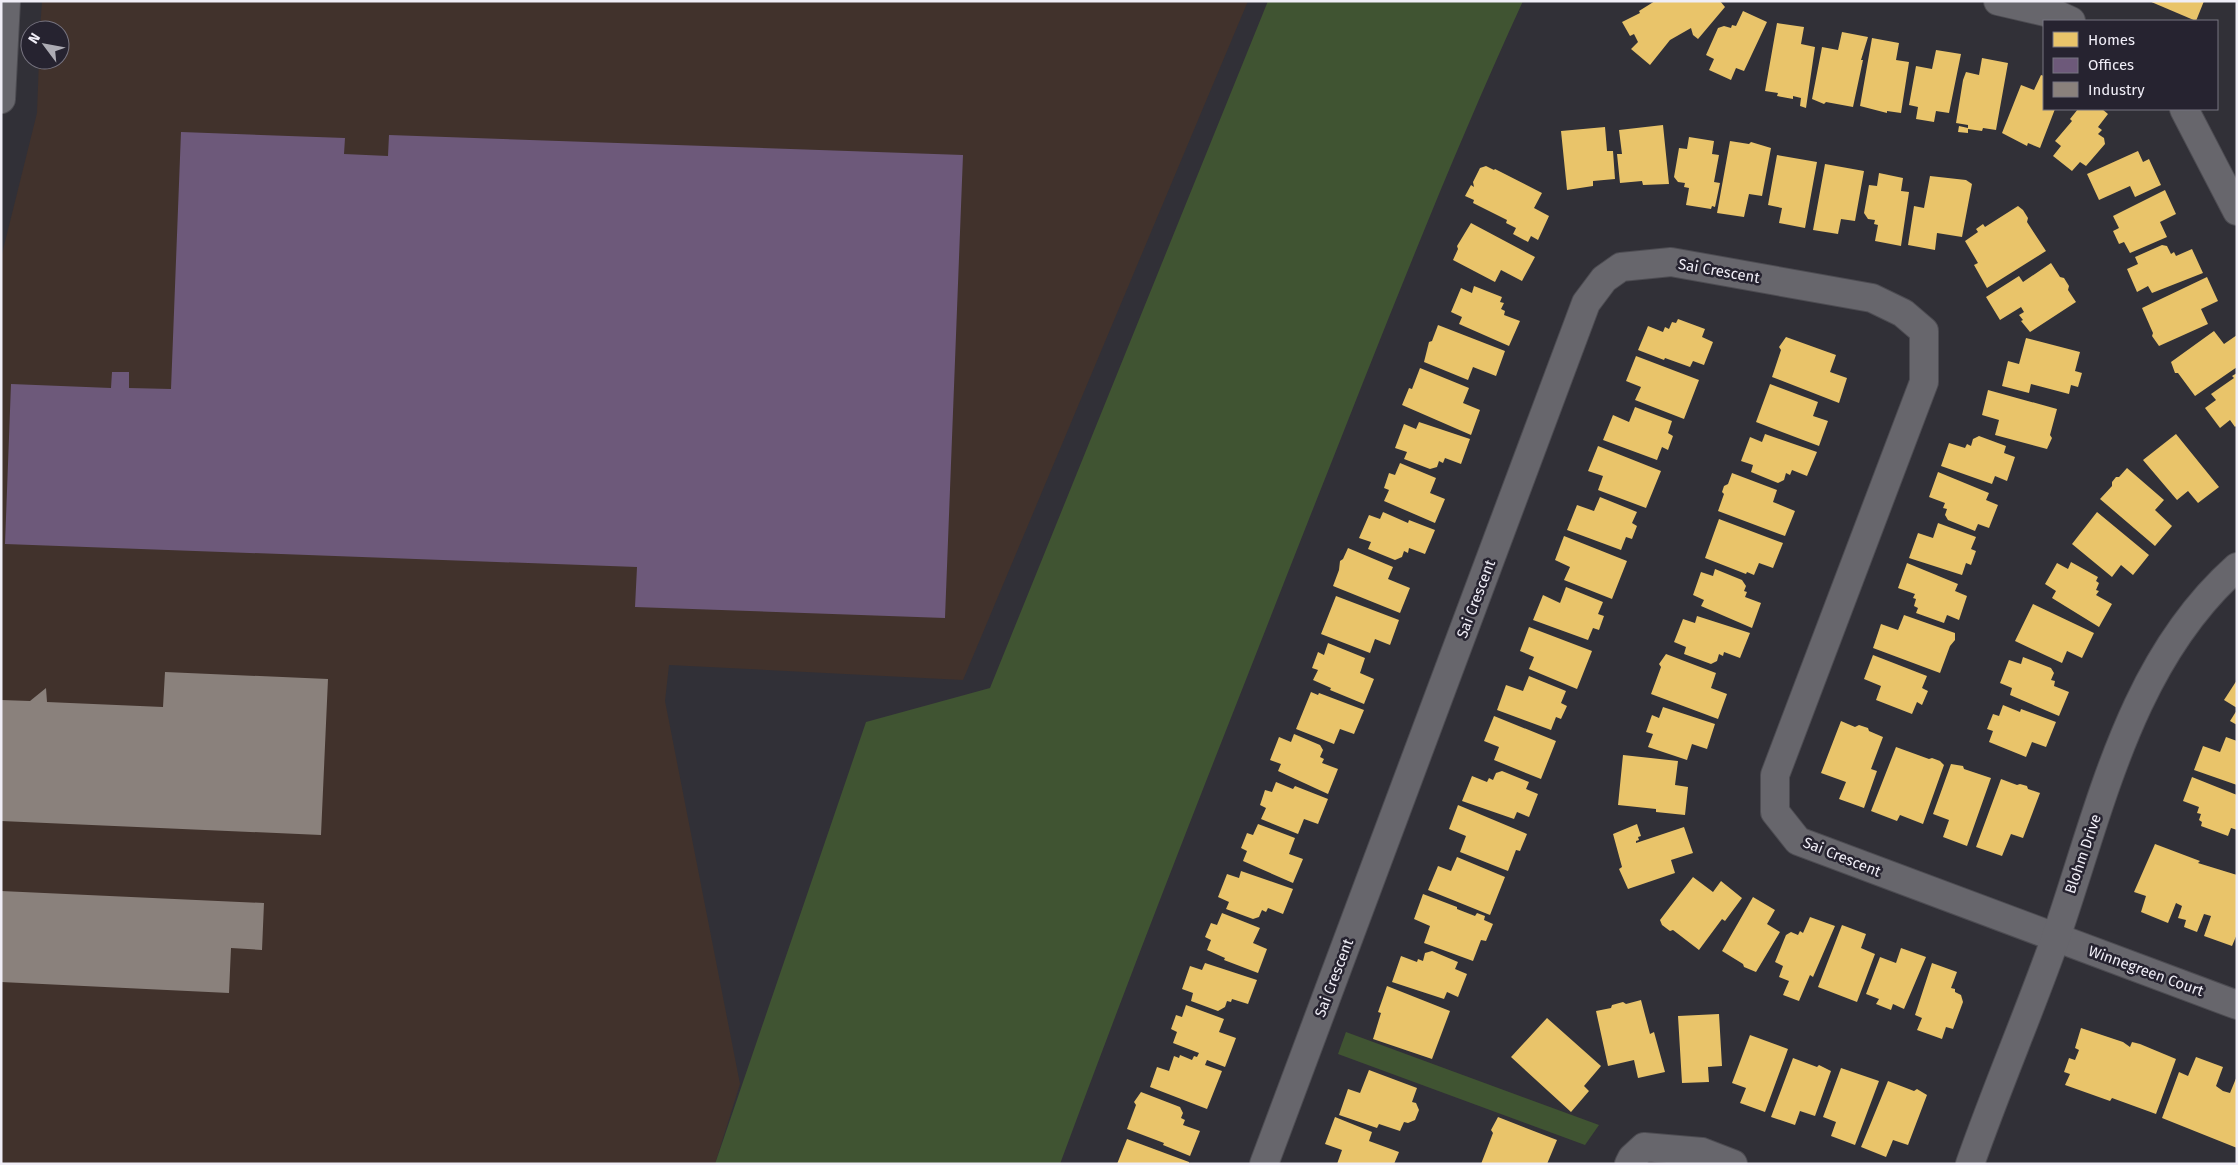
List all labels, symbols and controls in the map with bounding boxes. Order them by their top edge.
north arrow [20,20,70,70]
legend [2043,20,2218,110]
text: N [25,30,44,47]
text: Homes [2088,31,2135,49]
text: Offices [2088,56,2134,74]
text: Industry [2088,81,2145,99]
street label: Sai Crescent [1677,255,1762,287]
street label: Sai Crescent [1453,557,1499,641]
street label: Blohm Drive [2061,812,2105,896]
street label: Sai Crescent [1800,833,1884,881]
street label: Sai Crescent [1311,936,1357,1020]
street label: Winnegreen Court [2086,942,2207,1000]

